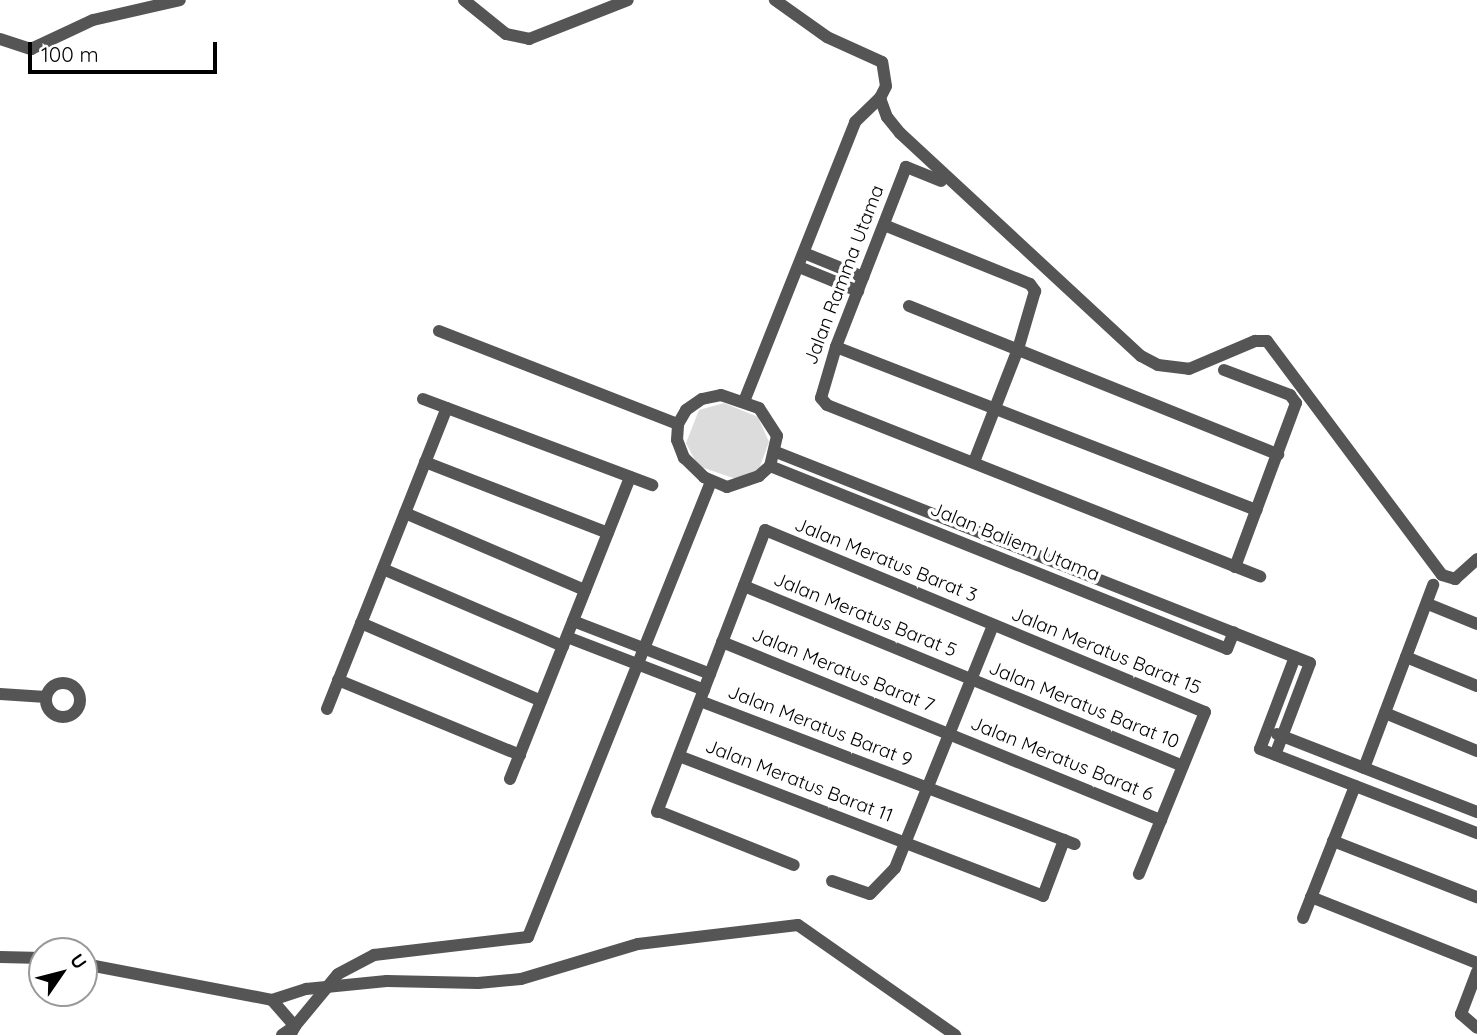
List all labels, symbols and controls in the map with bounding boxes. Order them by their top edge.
scale bar [32,28,220,72]
text: 100 m [41,41,99,67]
street label: Jalan Ramma Utama [799,182,889,368]
street label: Jalan Baliem Utama [927,498,1103,586]
street label: Jalan Meratus Barat 3 [791,513,981,607]
street label: Jalan Meratus Barat 5 [770,568,960,662]
street label: Jalan Meratus Barat 15 [1008,603,1204,699]
street label: Jalan Meratus Barat 7 [748,623,938,717]
street label: Jalan Meratus Barat 10 [985,656,1183,754]
street label: Jalan Meratus Barat 9 [725,680,915,772]
street label: Jalan Meratus Barat 6 [967,712,1157,806]
street label: Jalan Meratus Barat 11 [702,735,896,827]
north arrow [28,937,98,1007]
text: U [65,949,92,973]

